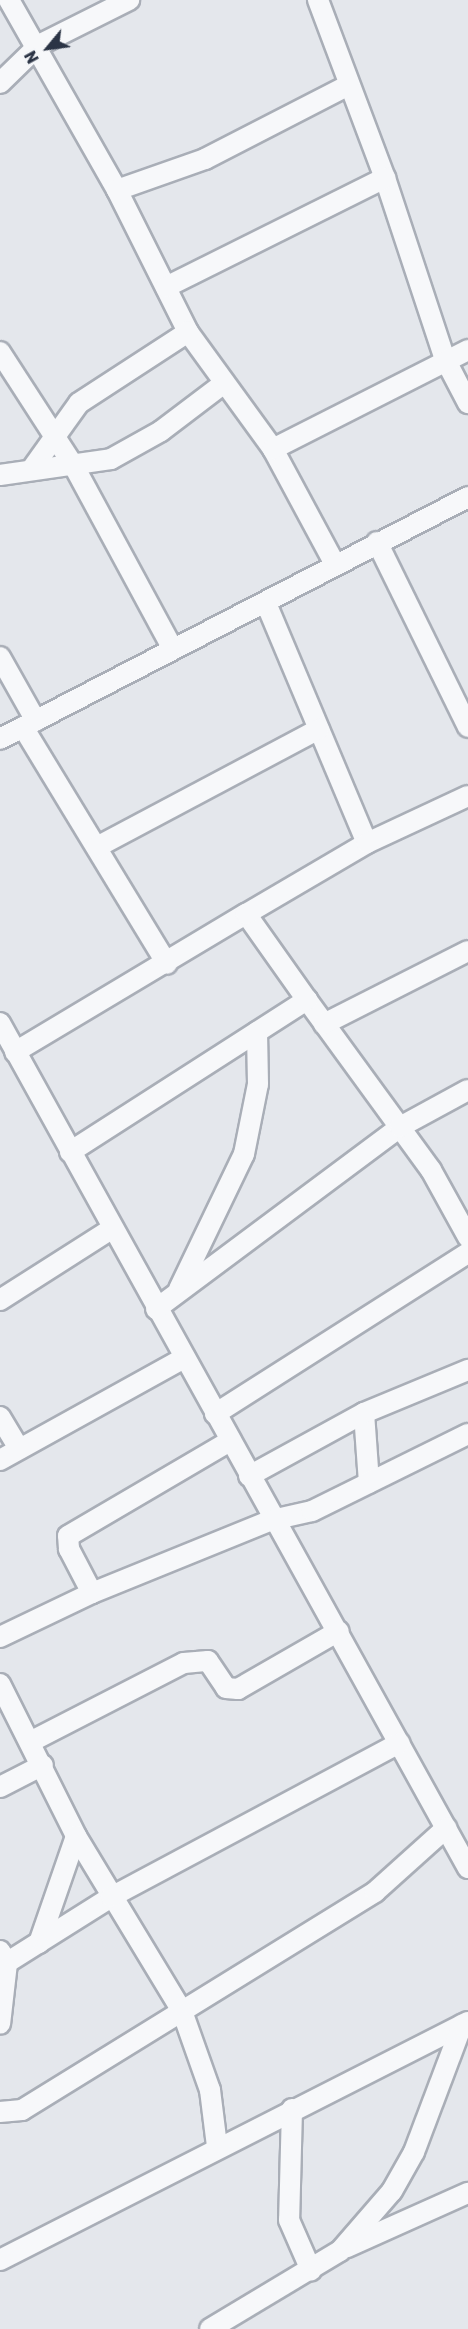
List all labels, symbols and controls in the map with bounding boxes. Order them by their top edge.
north arrow [18,18,78,78]
text: N [21,47,43,67]

